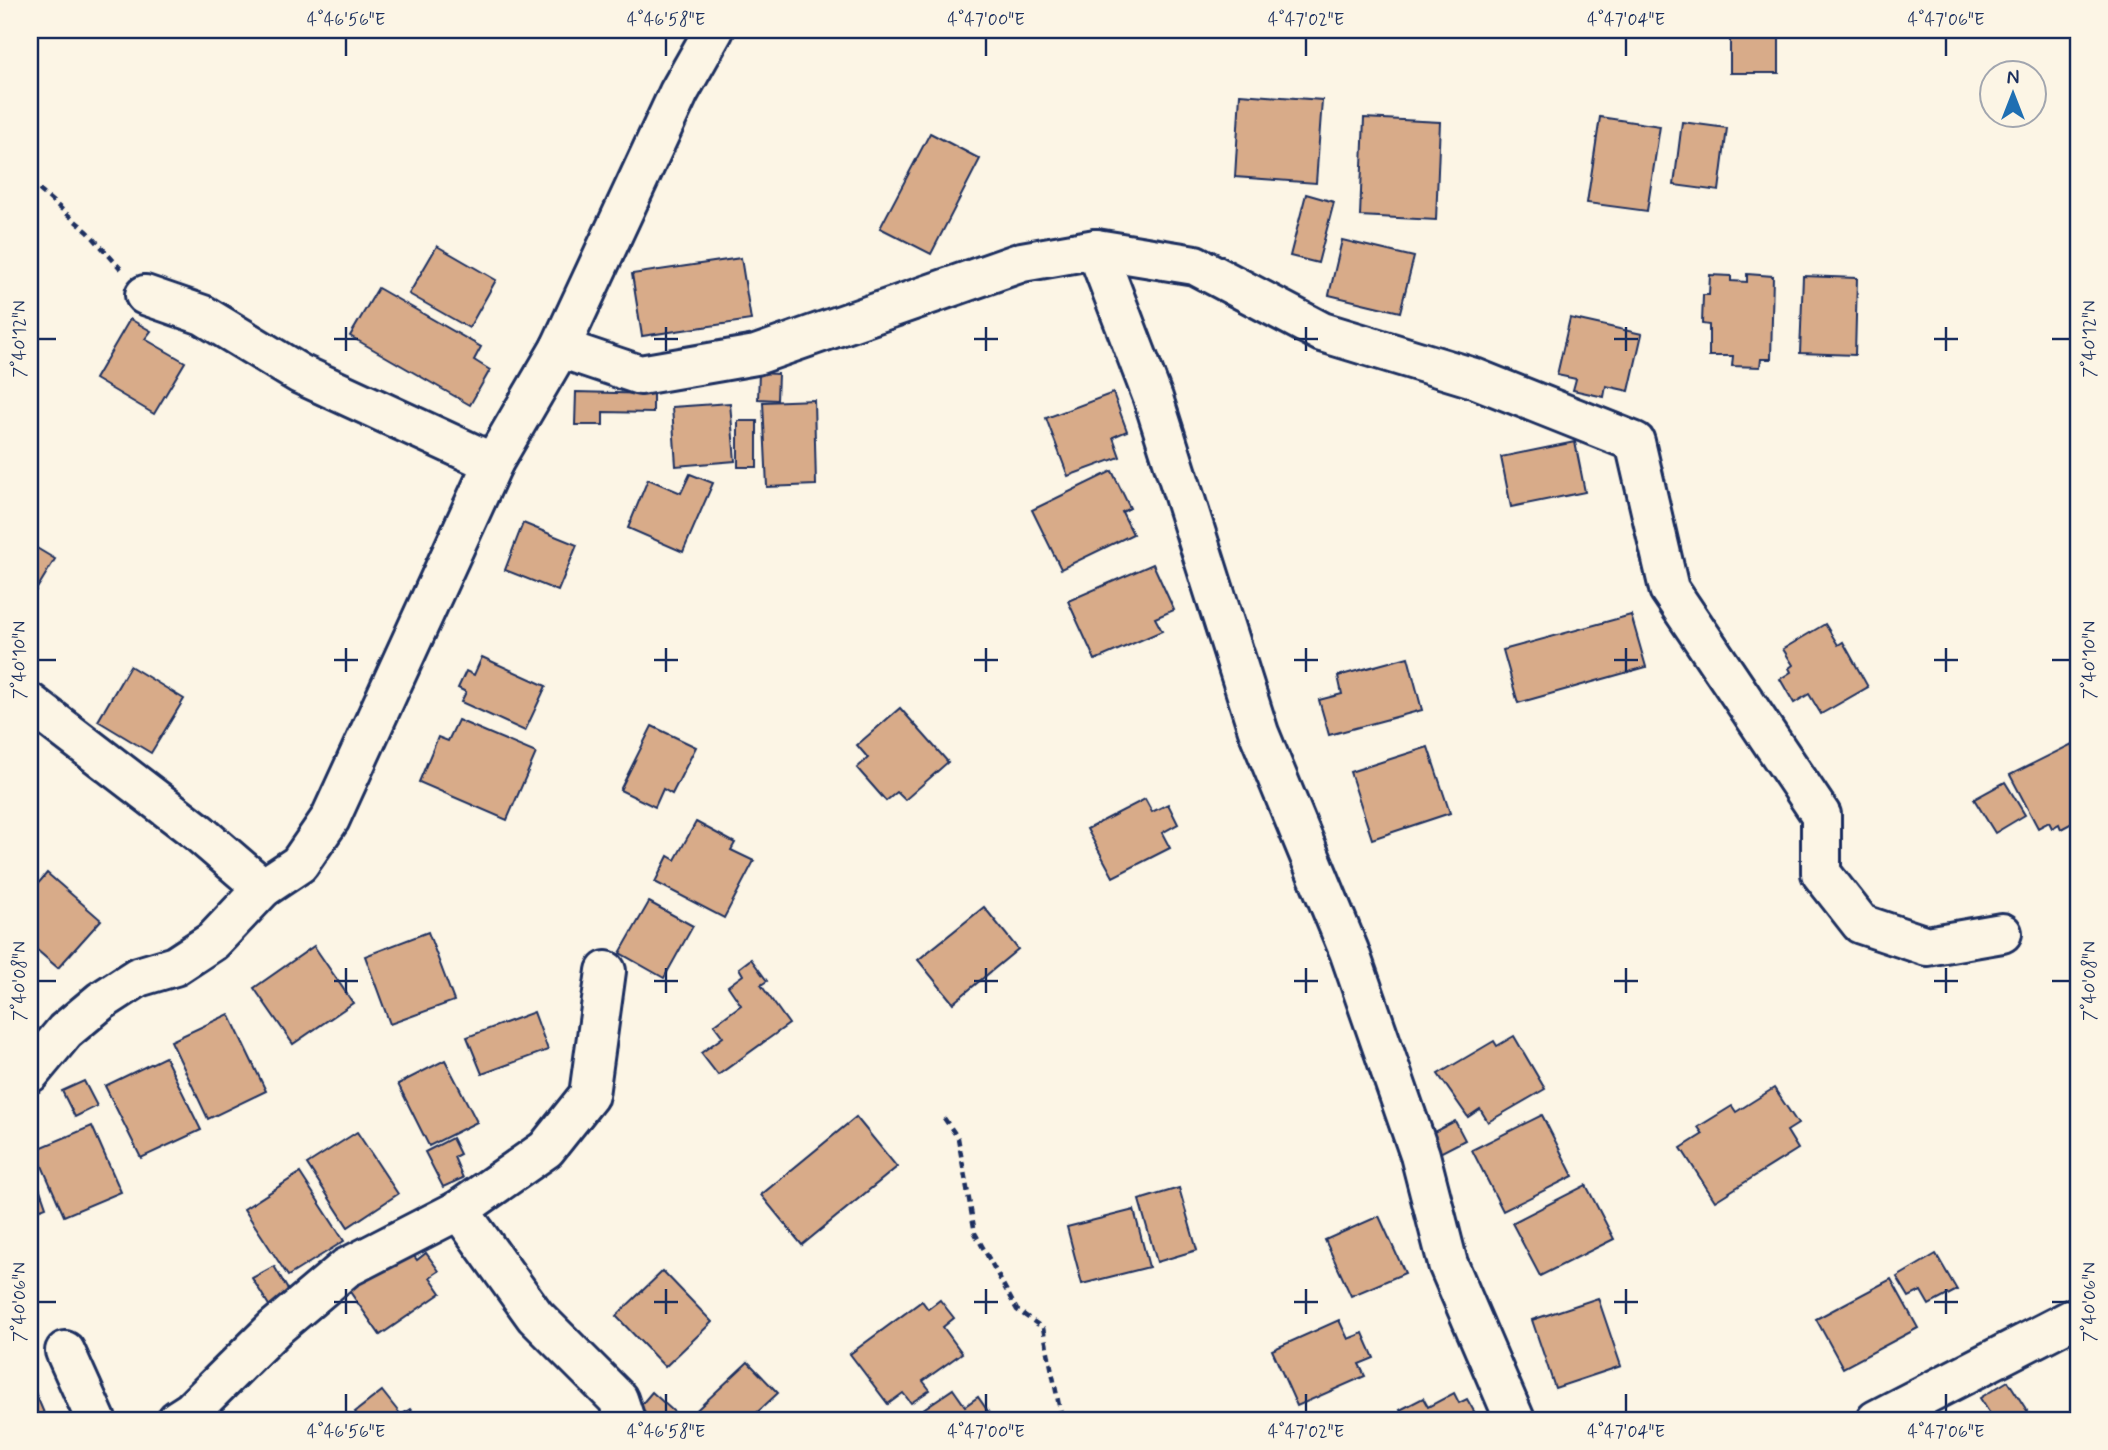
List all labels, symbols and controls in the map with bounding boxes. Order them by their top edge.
text: 4°46'56"E [307,8,385,32]
text: 4°46'58"E [627,8,705,32]
text: 4°47'00"E [947,8,1025,32]
text: 4°47'02"E [1268,8,1344,32]
text: 4°47'04"E [1587,8,1665,32]
text: 4°47'06"E [1908,8,1985,32]
north arrow [1979,60,2048,130]
text: N [2007,66,2019,91]
text: 7°40'12"N [8,300,32,378]
text: 7°40'12"N [2078,300,2102,378]
text: 7°40'10"N [8,621,32,699]
text: 7°40'10"N [2078,621,2102,699]
text: 7°40'08"N [8,941,32,1021]
text: 7°40'08"N [2078,941,2102,1021]
text: 7°40'06"N [8,1262,32,1342]
text: 7°40'06"N [2078,1262,2102,1342]
text: 4°46'56"E [307,1420,385,1444]
text: 4°46'58"E [627,1420,705,1444]
text: 4°47'00"E [947,1420,1025,1444]
text: 4°47'02"E [1268,1420,1344,1444]
text: 4°47'04"E [1587,1420,1665,1444]
text: 4°47'06"E [1908,1420,1985,1444]

